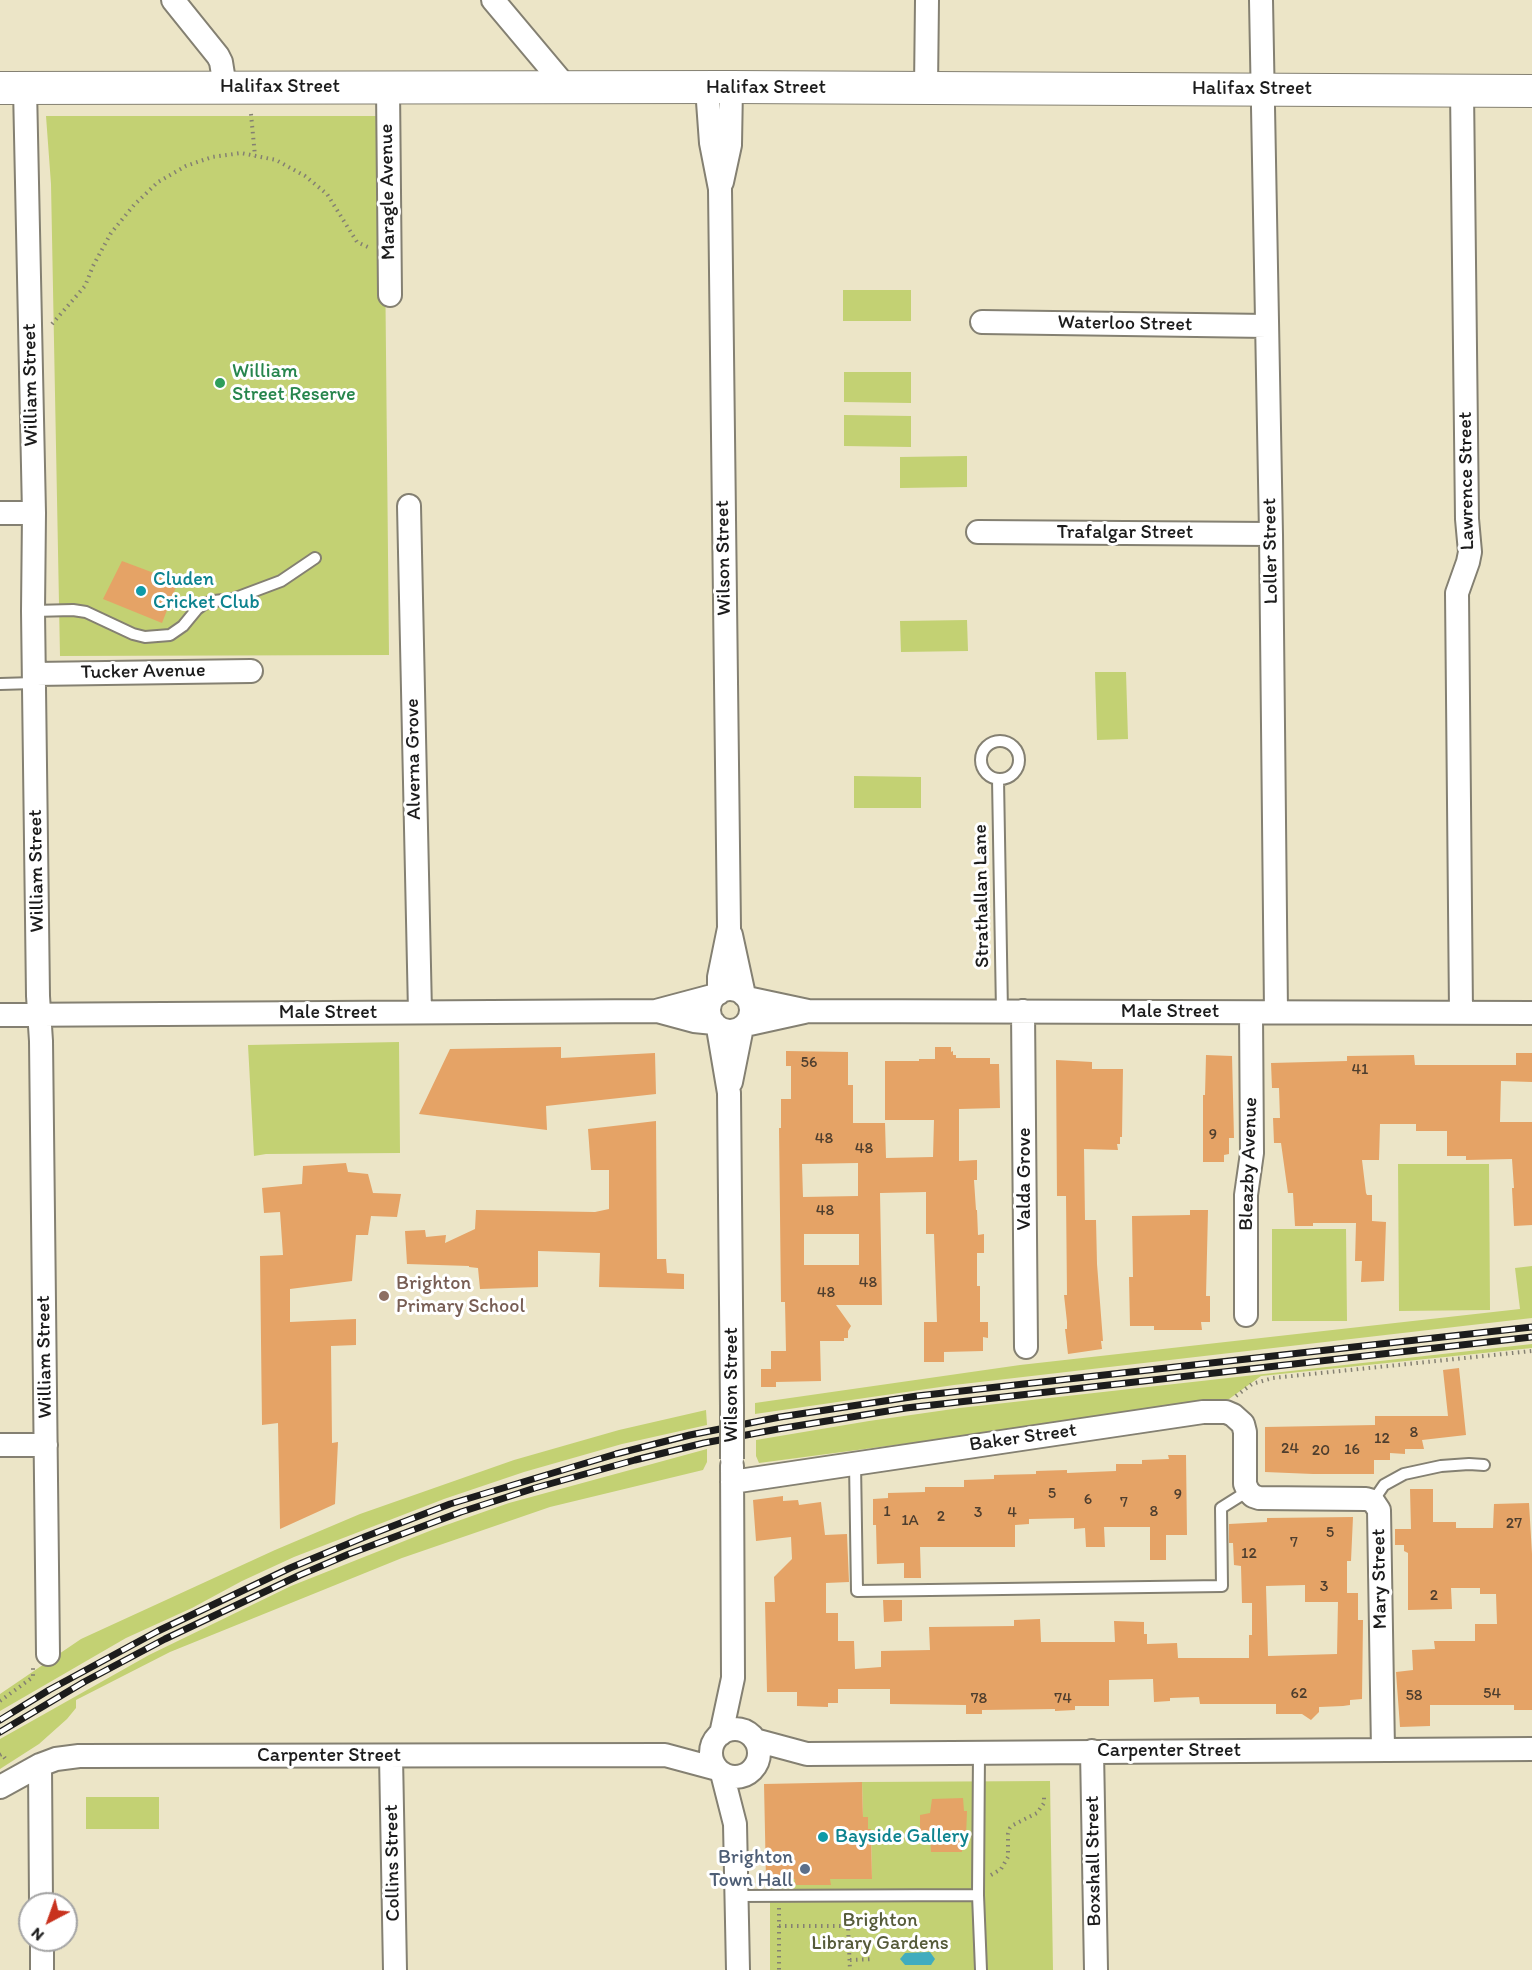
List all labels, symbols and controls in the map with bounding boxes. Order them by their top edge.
street label: Halifax Street [220,75,340,99]
street label: Halifax Street [706,76,826,100]
street label: Halifax Street [1192,77,1312,101]
street label: Maragle Avenue [375,124,401,260]
street label: Waterloo Street [1057,311,1193,337]
street label: William Street [18,323,44,447]
place label: William Street Reserve [232,360,356,407]
marker: William Street Reserve [213,376,227,390]
street label: Lawrence Street [1454,411,1480,551]
street label: Loller Street [1258,498,1284,604]
street label: Wilson Street [711,500,737,616]
street label: Trafalgar Street [1057,521,1193,545]
place label: Cluden Cricket Club [153,568,260,615]
marker: Cluden Cricket Club [134,584,148,598]
street label: Tucker Avenue [80,659,206,685]
street label: Alverna Grove [401,698,427,820]
street label: William Street [24,809,50,933]
street label: Strathallan Lane [969,824,995,968]
street label: Male Street [1121,1000,1219,1024]
street label: Male Street [279,1001,377,1025]
house number: 56 [801,1053,817,1073]
house number: 41 [1351,1060,1369,1080]
street label: Bleazby Avenue [1235,1097,1263,1231]
house number: 9 [1209,1125,1217,1145]
street label: Valda Grove [1013,1128,1037,1230]
house number: 48 [815,1129,833,1149]
house number: 48 [855,1139,873,1159]
house number: 48 [816,1201,834,1221]
place label: Brighton Primary School [396,1272,525,1319]
house number: 48 [859,1273,877,1293]
house number: 48 [817,1283,835,1303]
marker: Brighton Primary School [377,1289,391,1303]
street label: William Street [32,1295,58,1419]
street label: Wilson Street [720,1327,744,1443]
street label: Baker Street [968,1419,1078,1457]
house number: 8 [1410,1423,1418,1443]
house number: 12 [1374,1429,1390,1449]
house number: 24 [1281,1439,1299,1459]
house number: 16 [1344,1440,1360,1460]
house number: 20 [1312,1441,1330,1461]
house number: 5 [1048,1484,1056,1504]
house number: 9 [1174,1485,1182,1505]
house number: 6 [1084,1490,1092,1510]
house number: 7 [1120,1493,1128,1513]
house number: 1 [883,1502,891,1522]
house number: 8 [1150,1502,1158,1522]
house number: 3 [974,1503,982,1523]
house number: 4 [1007,1503,1017,1523]
house number: 2 [937,1507,945,1527]
house number: 1A [901,1511,919,1531]
house number: 27 [1506,1514,1522,1534]
house number: 5 [1326,1523,1334,1543]
street label: Mary Street [1367,1528,1393,1630]
house number: 7 [1290,1533,1298,1553]
house number: 12 [1241,1544,1257,1564]
house number: 3 [1320,1577,1328,1597]
house number: 2 [1430,1586,1438,1606]
house number: 62 [1291,1684,1307,1704]
house number: 54 [1483,1684,1501,1704]
house number: 58 [1405,1686,1423,1706]
house number: 78 [971,1689,987,1709]
house number: 74 [1054,1689,1072,1709]
street label: Carpenter Street [1097,1739,1241,1763]
street label: Carpenter Street [257,1744,401,1768]
street label: Boxshall Street [1081,1795,1107,1927]
street label: Collins Street [380,1804,406,1922]
place label: Bayside Gallery [835,1825,969,1849]
marker: Bayside Gallery [816,1830,830,1844]
place label: Brighton Town Hall [709,1846,793,1893]
marker: Brighton Town Hall [798,1862,812,1876]
north arrow [18,1892,78,1952]
park label: Brighton Library Gardens [811,1909,949,1956]
text: N [27,1924,47,1945]

